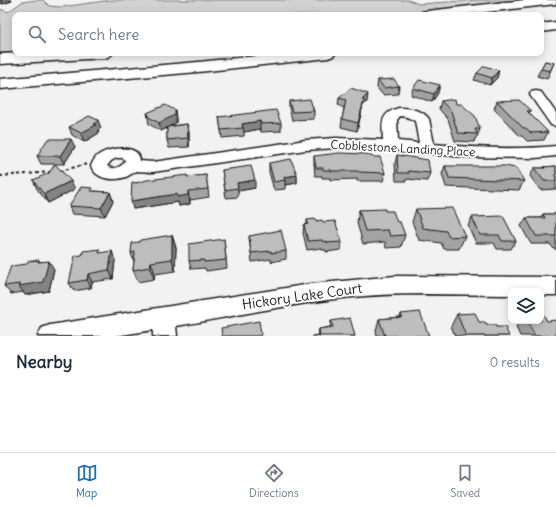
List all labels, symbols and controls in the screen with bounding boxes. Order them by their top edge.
search box [12,12,544,56]
icon: search [26,23,48,45]
text: Search here [58,25,139,44]
street label: Cobblestone Landing Place [330,137,476,159]
street label: Hickory Lake Court [241,279,364,313]
map controls [508,288,544,324]
button: layers [508,288,544,324]
text: Nearby [16,351,72,373]
text: 0 results [490,354,540,371]
tab: Map [76,462,98,500]
tab: Directions [249,462,299,500]
tab: Saved [450,462,480,500]

